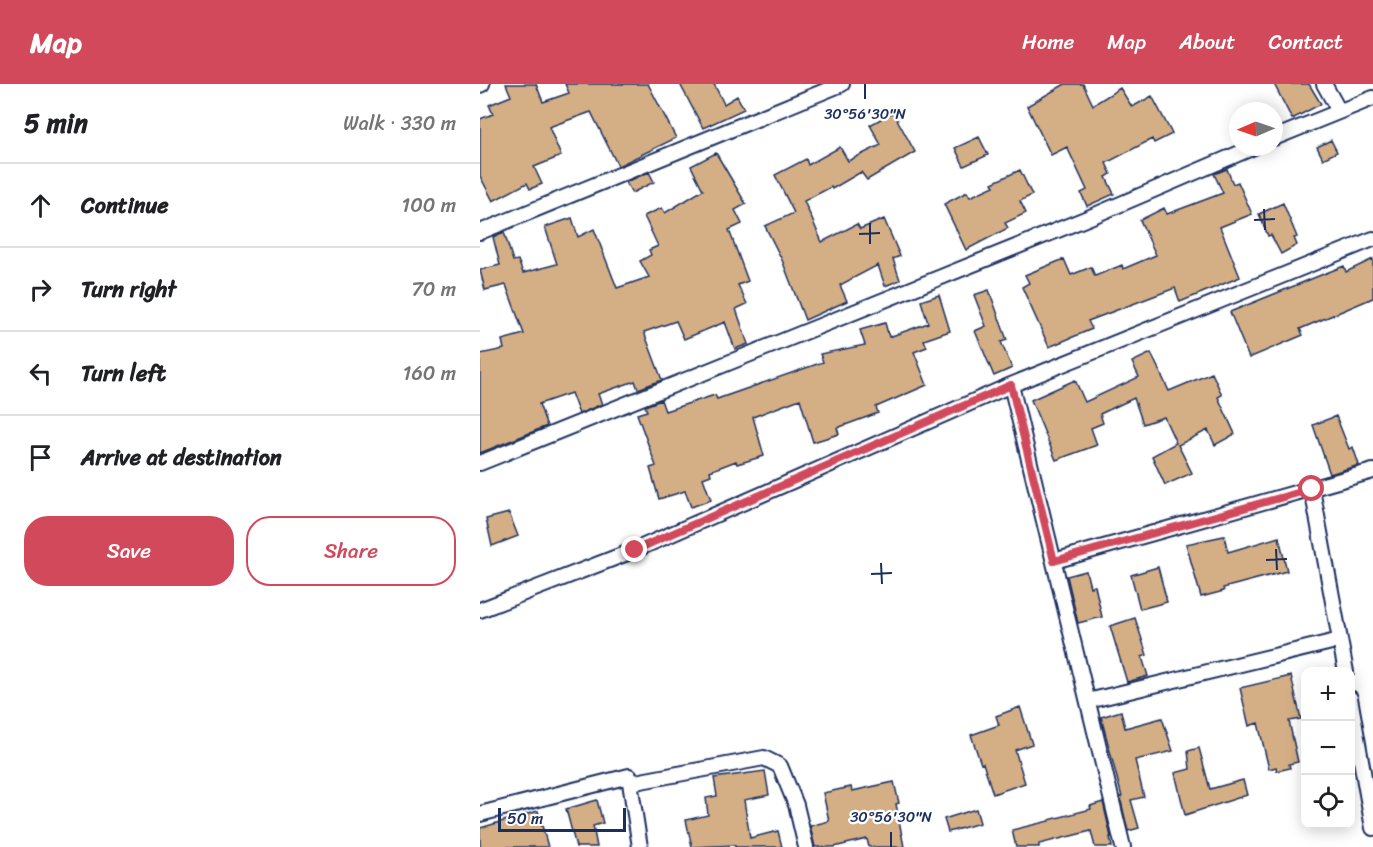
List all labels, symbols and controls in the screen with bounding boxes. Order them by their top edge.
text: Map [30,18,82,67]
text: Home [1022,23,1074,61]
text: Map [1107,23,1146,61]
text: About [1179,23,1236,61]
text: Contact [1269,23,1343,61]
text: 5 min [24,100,88,146]
text: 30°56'30"N [824,101,906,127]
north arrow [1229,102,1283,156]
text: Walk · 330 m [343,106,456,141]
text: Continue [81,186,169,225]
text: 100 m [402,188,456,223]
icon: ahead [24,189,57,222]
text: Turn right [81,270,176,309]
text: 70 m [411,272,456,307]
icon: right [24,273,57,306]
text: Turn left [81,354,166,393]
text: 160 m [403,356,456,391]
icon: left [24,357,57,390]
text: Arrive at destination [81,438,282,477]
icon: arrive [24,441,57,474]
route start [1298,475,1324,501]
button: Save [24,516,234,586]
button: Share [246,516,456,586]
route end [621,536,647,562]
map controls [1301,667,1355,829]
button: + [1301,667,1355,721]
button: − [1301,721,1355,775]
button: locate [1301,775,1355,829]
text: 50 m [507,804,543,833]
text: 30°56'30"N [850,804,932,830]
scale bar [498,805,626,832]

